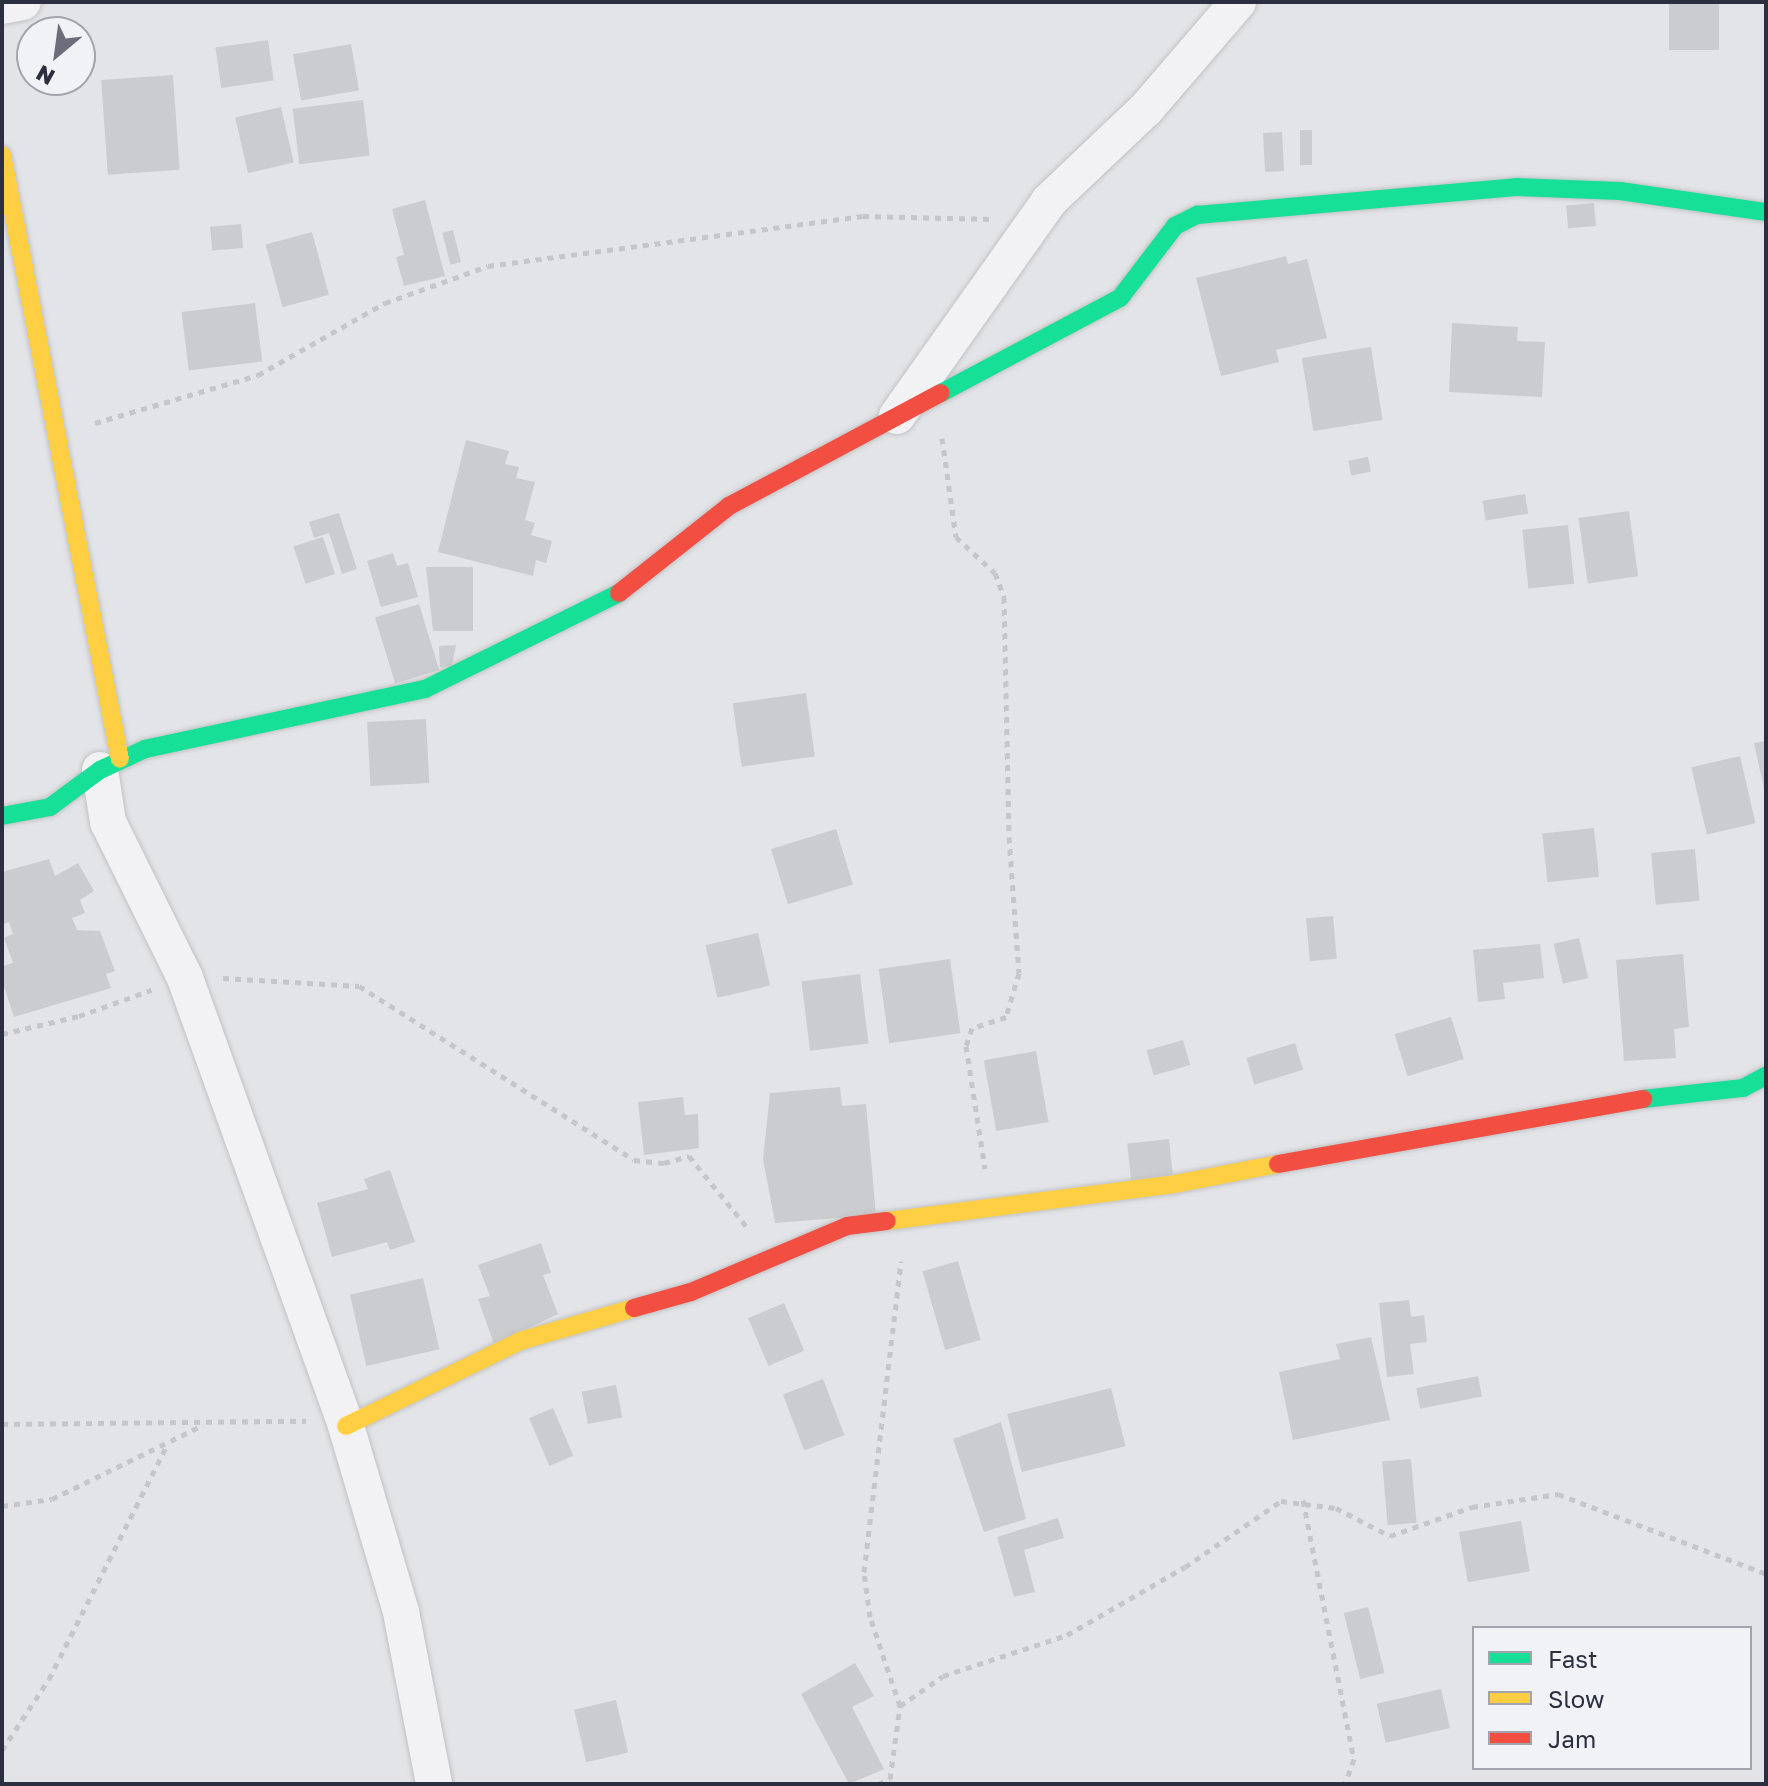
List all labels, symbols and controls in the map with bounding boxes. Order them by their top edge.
north arrow [16,16,96,96]
text: N [31,60,59,92]
legend [1472,1626,1752,1770]
text: Fast [1548,1644,1598,1673]
text: Slow [1548,1684,1604,1713]
text: Jam [1548,1724,1596,1753]

